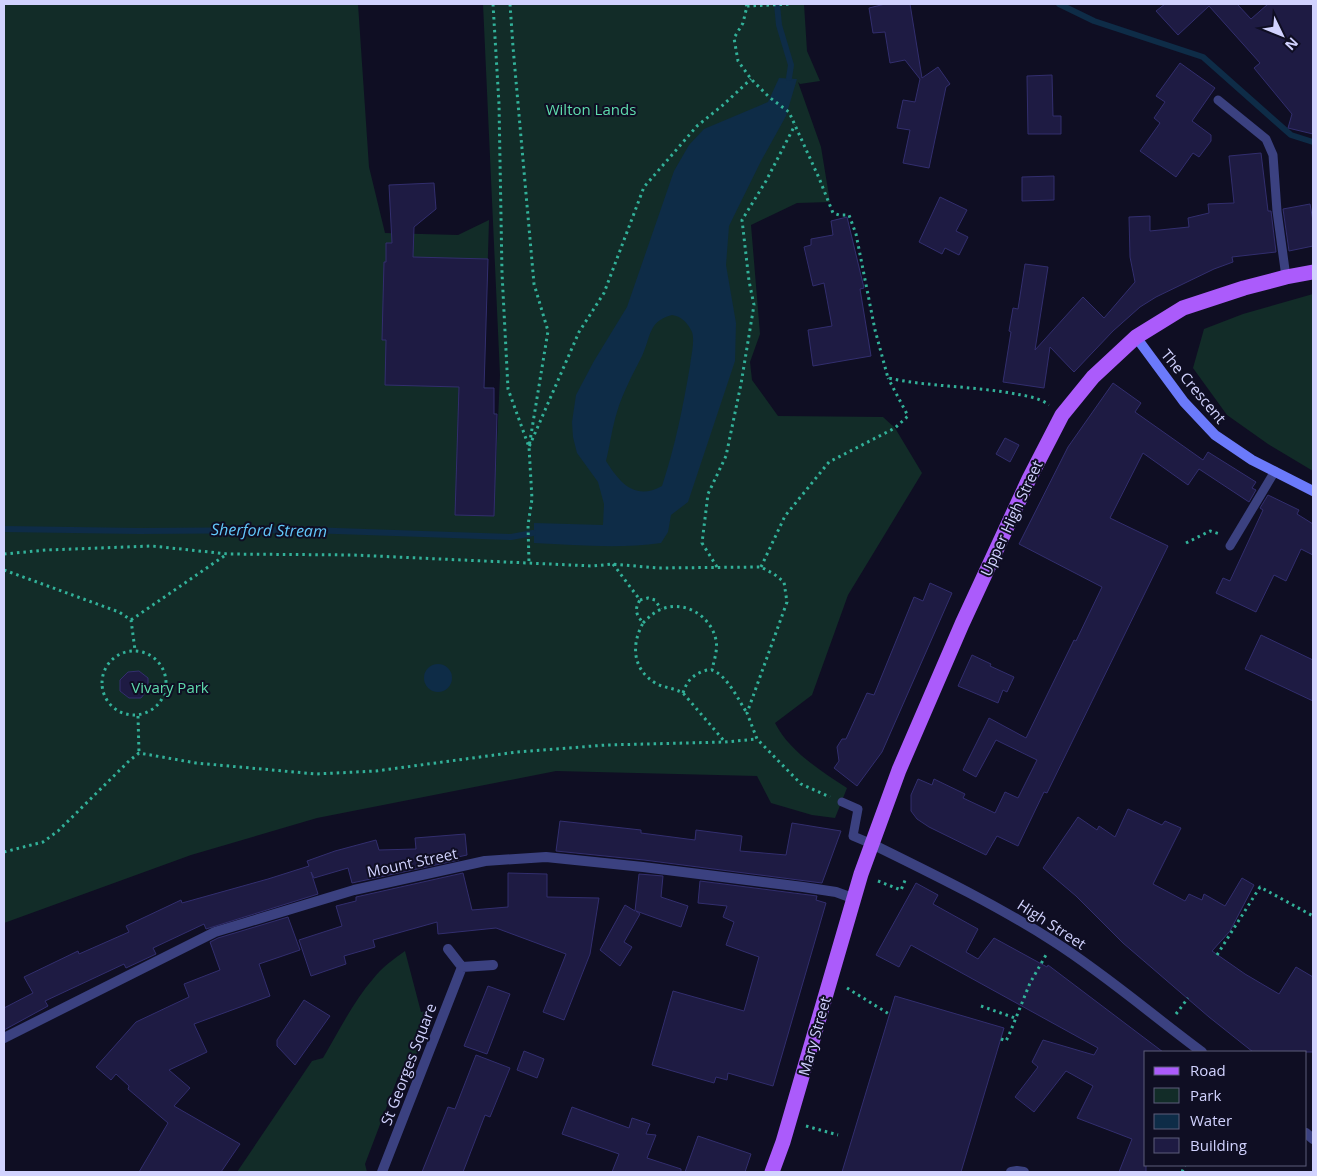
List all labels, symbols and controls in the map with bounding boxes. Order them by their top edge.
north arrow [1257,10,1307,60]
text: N [1281,34,1303,55]
park label: Wilton Lands [546,99,636,119]
street label: The Crescent [1157,345,1231,427]
street label: Upper High Street [975,457,1047,579]
water label: Sherford Stream [211,518,327,542]
park label: Vivary Park [131,677,209,697]
street label: Mount Street [365,843,459,881]
street label: High Street [1014,894,1090,954]
street label: Mary Street [793,994,835,1078]
street label: St Georges Square [376,1000,440,1128]
legend [1144,1051,1307,1166]
text: Road [1190,1060,1226,1080]
text: Park [1190,1085,1221,1105]
text: Water [1190,1110,1232,1130]
text: Building [1190,1135,1247,1155]

